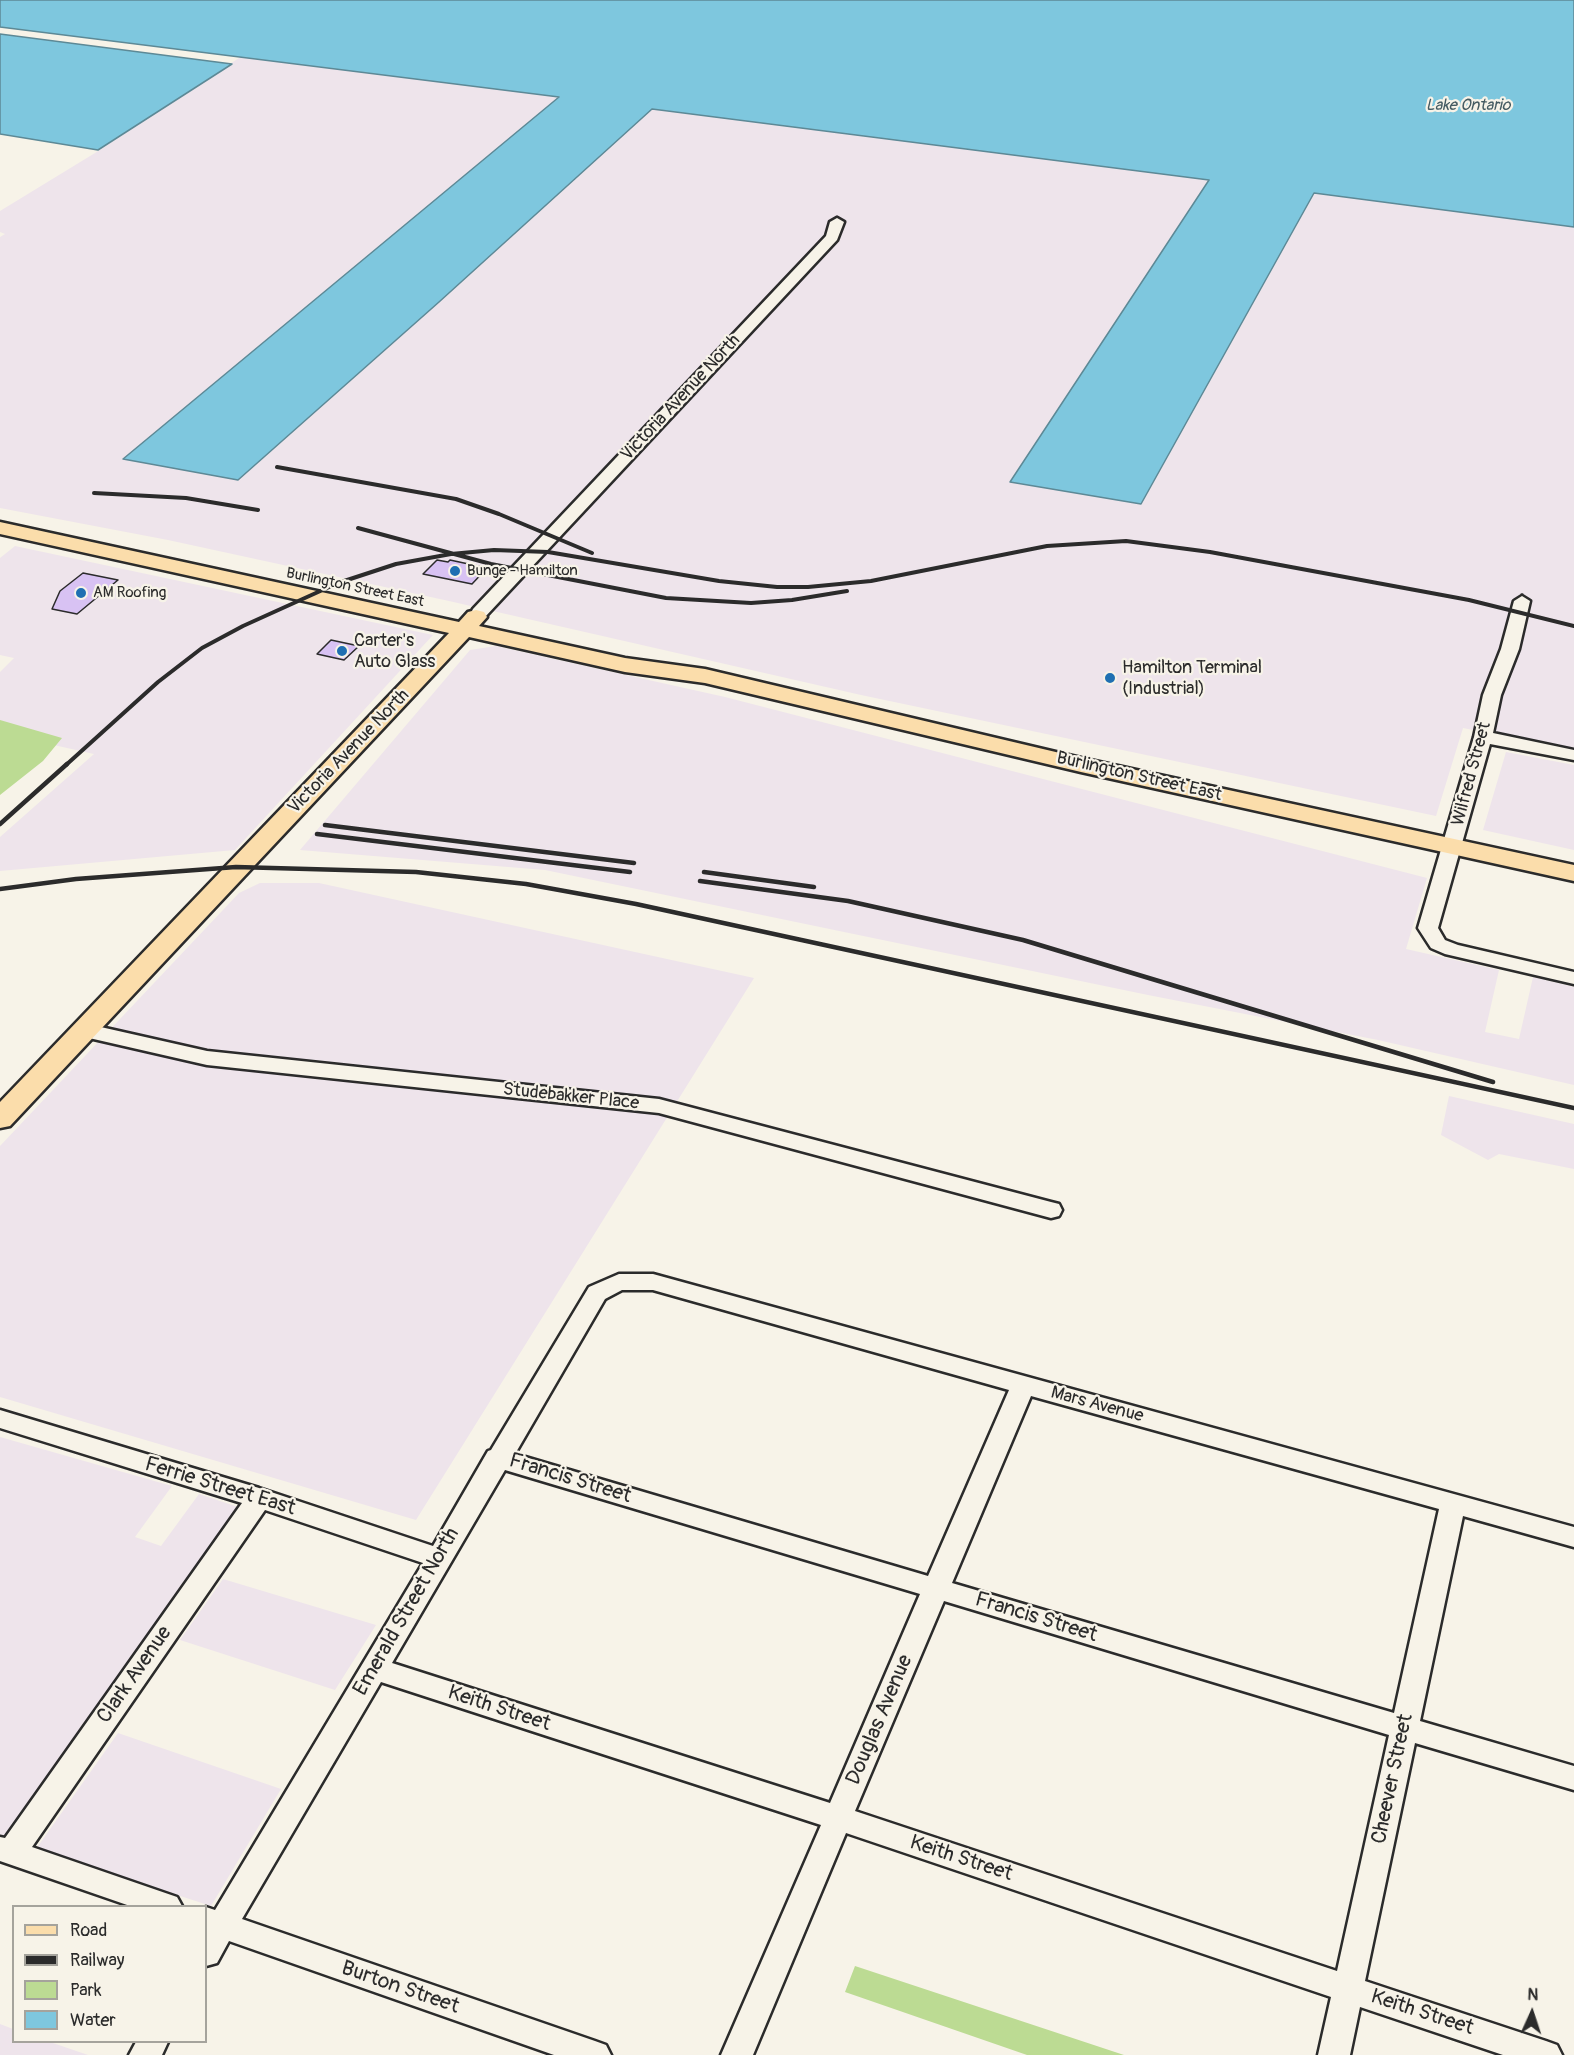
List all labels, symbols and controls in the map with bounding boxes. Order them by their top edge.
water label: Lake Ontario [1426,96,1510,116]
street label: Victoria Avenue North [617,330,745,466]
place label: Bunge - Hamilton [467,562,578,580]
marker: Bunge - Hamilton [448,564,462,578]
street label: Burlington Street East [284,565,426,611]
place label: AM Roofing [93,584,166,602]
marker: AM Roofing [74,586,88,600]
place label: Carter's Auto Glass [354,630,435,672]
marker: Carter's Auto Glass [335,644,349,658]
place label: Hamilton Terminal (Industrial) [1122,657,1262,700]
marker: Hamilton Terminal (Industrial) [1103,671,1117,685]
street label: Victoria Avenue North [284,685,414,819]
street label: Wilfred Street [1448,720,1496,828]
street label: Burlington Street East [1054,747,1224,807]
street label: Studebakker Place [502,1079,640,1115]
street label: Mars Avenue [1048,1382,1146,1428]
street label: Francis Street [506,1448,634,1510]
street label: Ferrie Street East [142,1452,298,1522]
street label: Emerald Street North [349,1524,465,1700]
street label: Francis Street [972,1587,1100,1649]
street label: Clark Avenue [92,1621,178,1729]
street label: Douglas Avenue [841,1651,919,1789]
street label: Keith Street [444,1681,554,1737]
street label: Cheever Street [1367,1712,1419,1846]
street label: Keith Street [906,1831,1016,1887]
legend [12,1905,207,2043]
text: Road [70,1919,107,1942]
text: Railway [70,1949,125,1972]
street label: Burton Street [338,1956,462,2020]
text: Park [70,1979,102,2002]
north arrow [1502,1983,1562,2043]
street label: Keith Street [1367,1985,1477,2041]
text: N [1527,1985,1539,2005]
text: Water [70,2009,116,2032]

